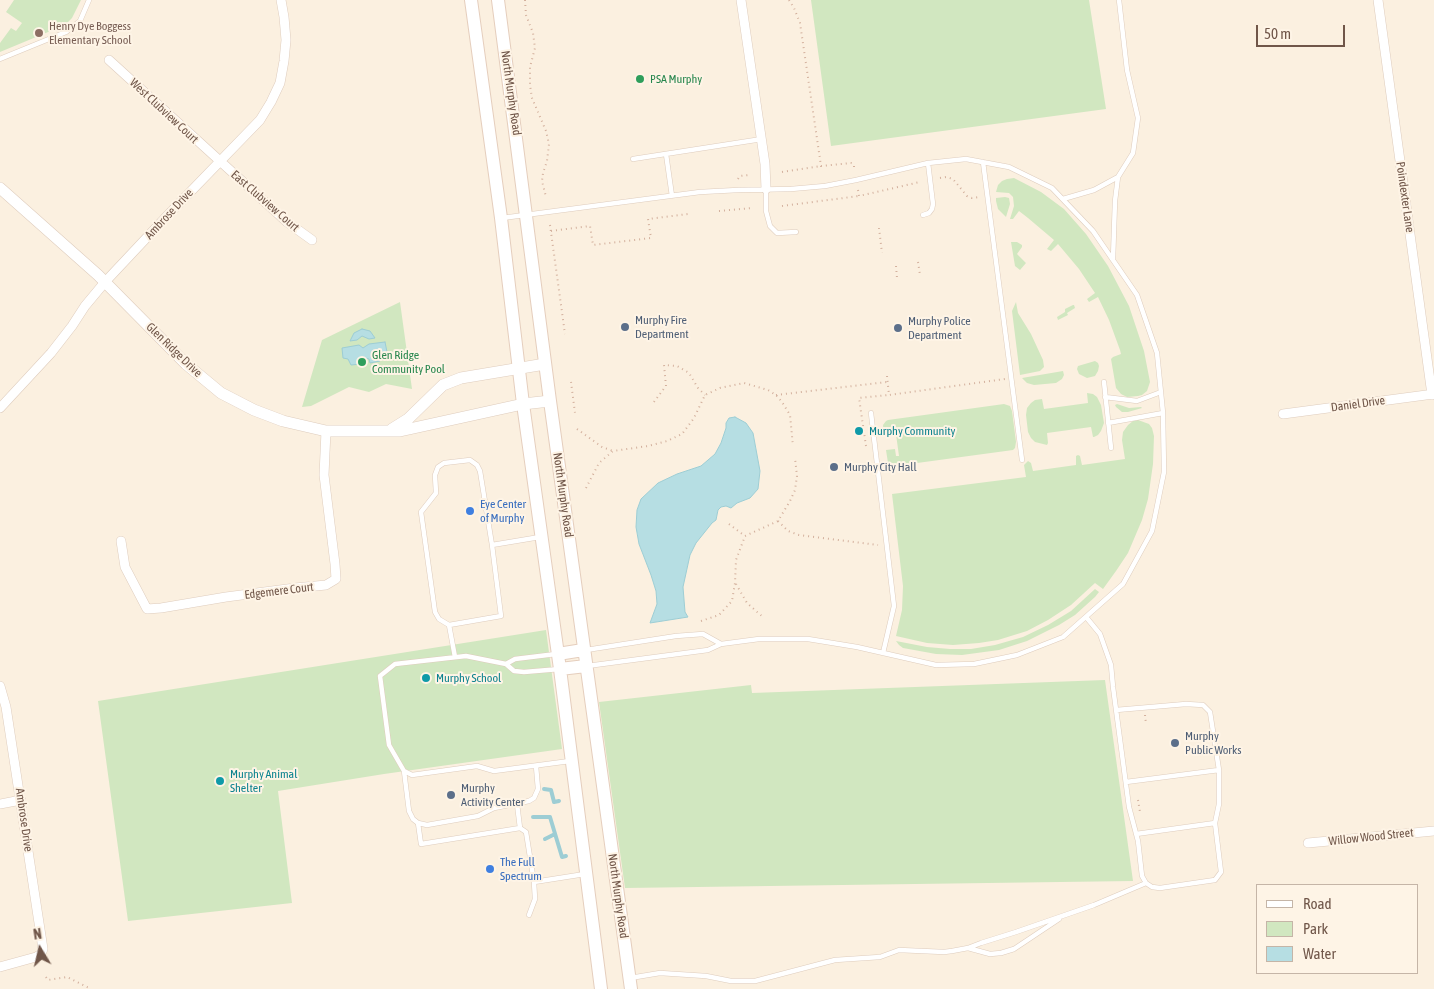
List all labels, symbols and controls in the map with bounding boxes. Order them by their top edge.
scale bar [1259,15,1348,47]
place label: Henry Dye Boggess Elementary School [49,19,131,47]
text: 50 m [1264,25,1291,42]
marker: Henry Dye Boggess Elementary School [33,27,45,39]
street label: North Murphy Road [498,50,524,136]
place label: PSA Murphy [650,72,702,86]
marker: PSA Murphy [634,73,646,85]
street label: West Clubview Court [127,76,201,146]
street label: Poindexter Lane [1393,161,1417,233]
street label: East Clubview Court [228,168,302,234]
street label: Ambrose Drive [142,186,196,242]
place label: Murphy Fire Department [635,313,689,341]
place label: Murphy Police Department [908,314,971,342]
street label: Glen Ridge Drive [143,320,205,380]
marker: Murphy Fire Department [619,321,631,333]
marker: Murphy Police Department [892,322,904,334]
place label: Glen Ridge Community Pool [372,348,445,376]
marker: Glen Ridge Community Pool [356,356,368,368]
street label: Daniel Drive [1330,393,1386,415]
place label: Murphy Community [869,424,956,438]
marker: Murphy Community [853,425,865,437]
street label: North Murphy Road [550,452,576,538]
place label: Murphy City Hall [844,460,917,474]
marker: Murphy City Hall [828,461,840,473]
place label: Eye Center of Murphy [480,497,526,525]
marker: Eye Center of Murphy [464,505,476,517]
street label: Edgemere Court [244,580,314,602]
place label: Murphy School [436,671,501,685]
marker: Murphy School [420,672,432,684]
place label: Murphy Public Works [1185,729,1241,757]
marker: Murphy Public Works [1169,737,1181,749]
place label: Murphy Animal Shelter [230,767,297,795]
marker: Murphy Animal Shelter [214,775,226,787]
place label: Murphy Activity Center [461,781,524,809]
street label: Ambrose Drive [12,787,36,853]
marker: Murphy Activity Center [445,789,457,801]
street label: Willow Wood Street [1328,825,1414,849]
street label: North Murphy Road [605,853,631,939]
place label: The Full Spectrum [500,855,542,883]
marker: The Full Spectrum [484,863,496,875]
legend [1256,884,1419,974]
text: Road [1303,895,1332,912]
text: Park [1303,920,1328,937]
north arrow [15,924,65,974]
text: N [32,926,43,943]
text: Water [1303,945,1336,962]

